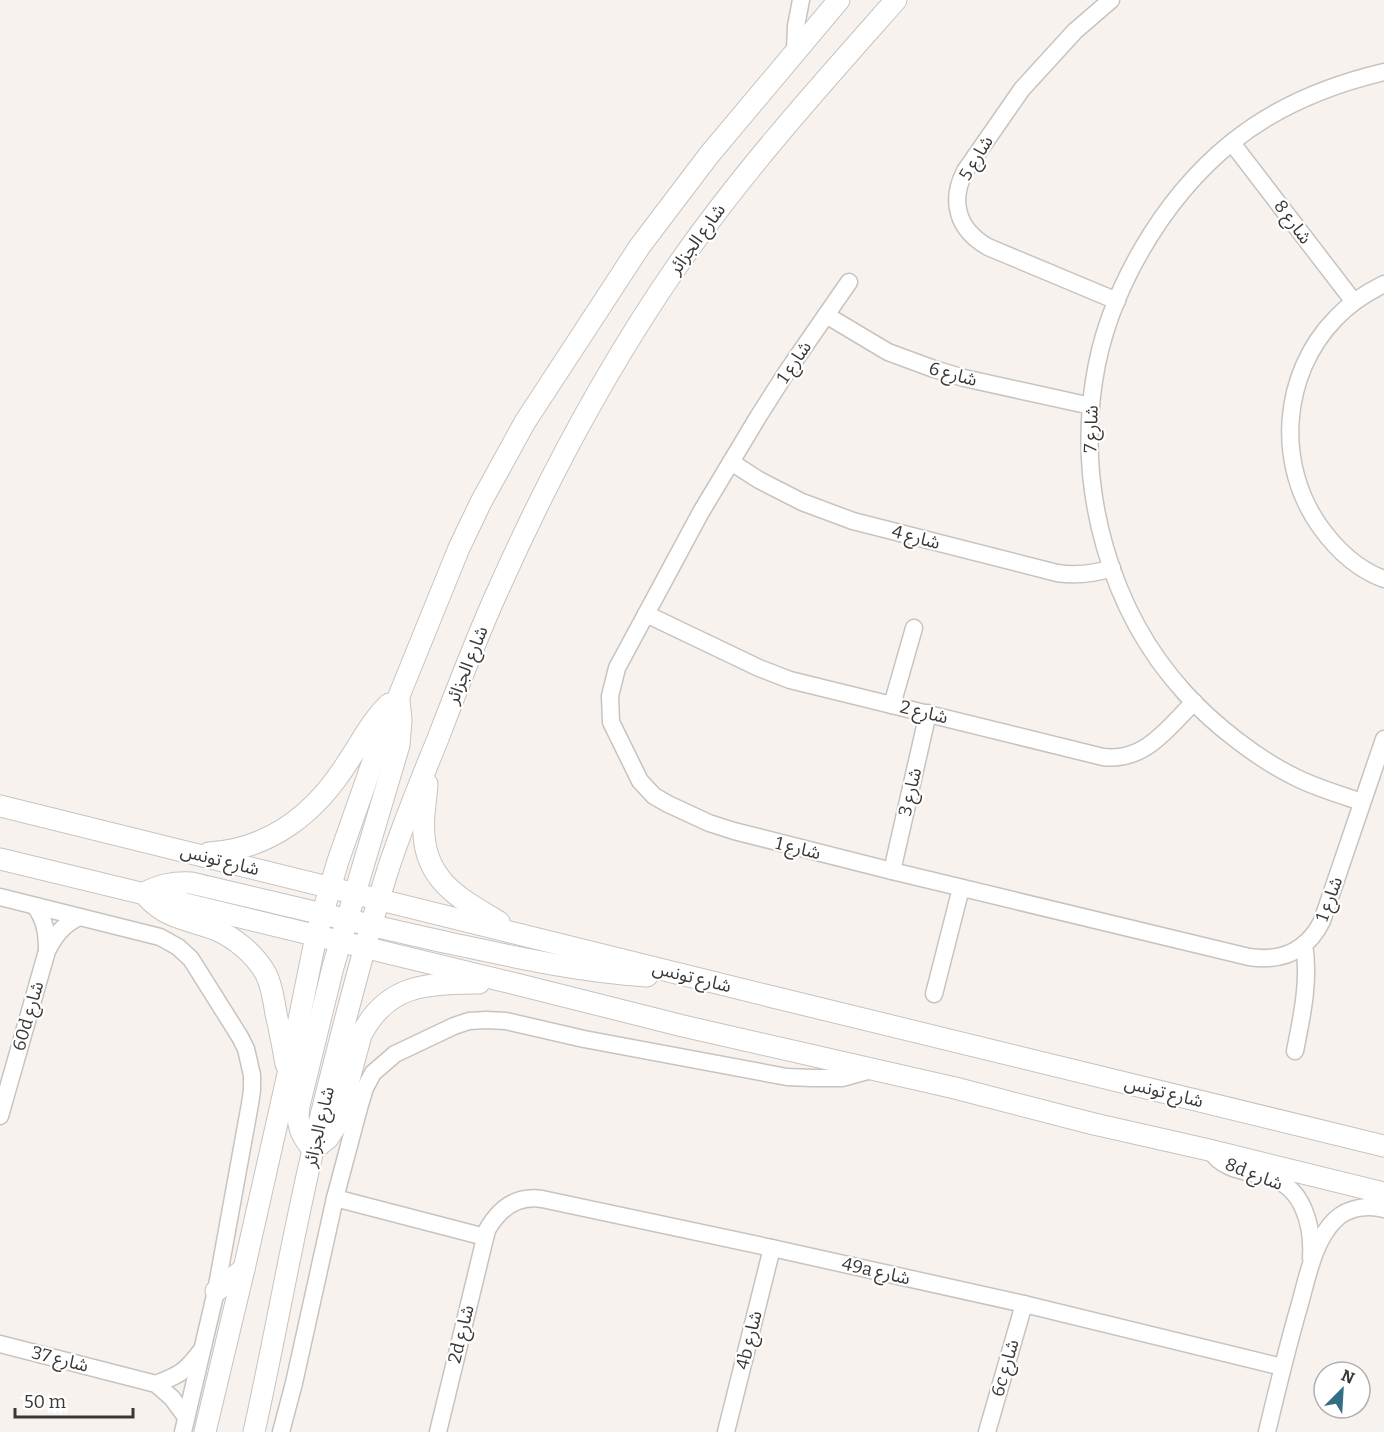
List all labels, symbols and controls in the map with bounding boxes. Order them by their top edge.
street label: شارع 5 [954,132,1000,186]
street label: شارع 8 [1267,196,1317,250]
street label: شارع الجزائر [663,199,732,281]
street label: شارع 1 [772,337,818,389]
street label: شارع 6 [926,357,980,394]
street label: شارع 7 [1079,405,1106,453]
street label: شارع 4 [889,520,943,557]
street label: شارع الجزائر [441,623,495,709]
street label: شارع 2 [897,695,950,731]
street label: شارع 3 [894,766,929,819]
street label: شارع 1 [772,832,823,867]
street label: شارع تونس [178,840,262,883]
street label: شارع 1 [1311,874,1350,925]
street label: شارع تونس [650,957,734,1000]
street label: 60d شارع [8,979,51,1054]
street label: شارع تونس [1122,1072,1206,1115]
street label: شارع الجزائر [299,1085,342,1171]
street label: 8d شارع [1221,1153,1286,1198]
street label: 49a شارع [839,1252,912,1292]
street label: 2d شارع [443,1303,482,1366]
street label: 4b شارع [731,1308,770,1372]
street label: 6c شارع [986,1337,1027,1400]
street label: شارع 37 [28,1341,91,1380]
north arrow [1312,1360,1372,1420]
text: N [1338,1366,1357,1388]
scale bar [15,1381,134,1419]
text: 50 m [24,1391,66,1413]

